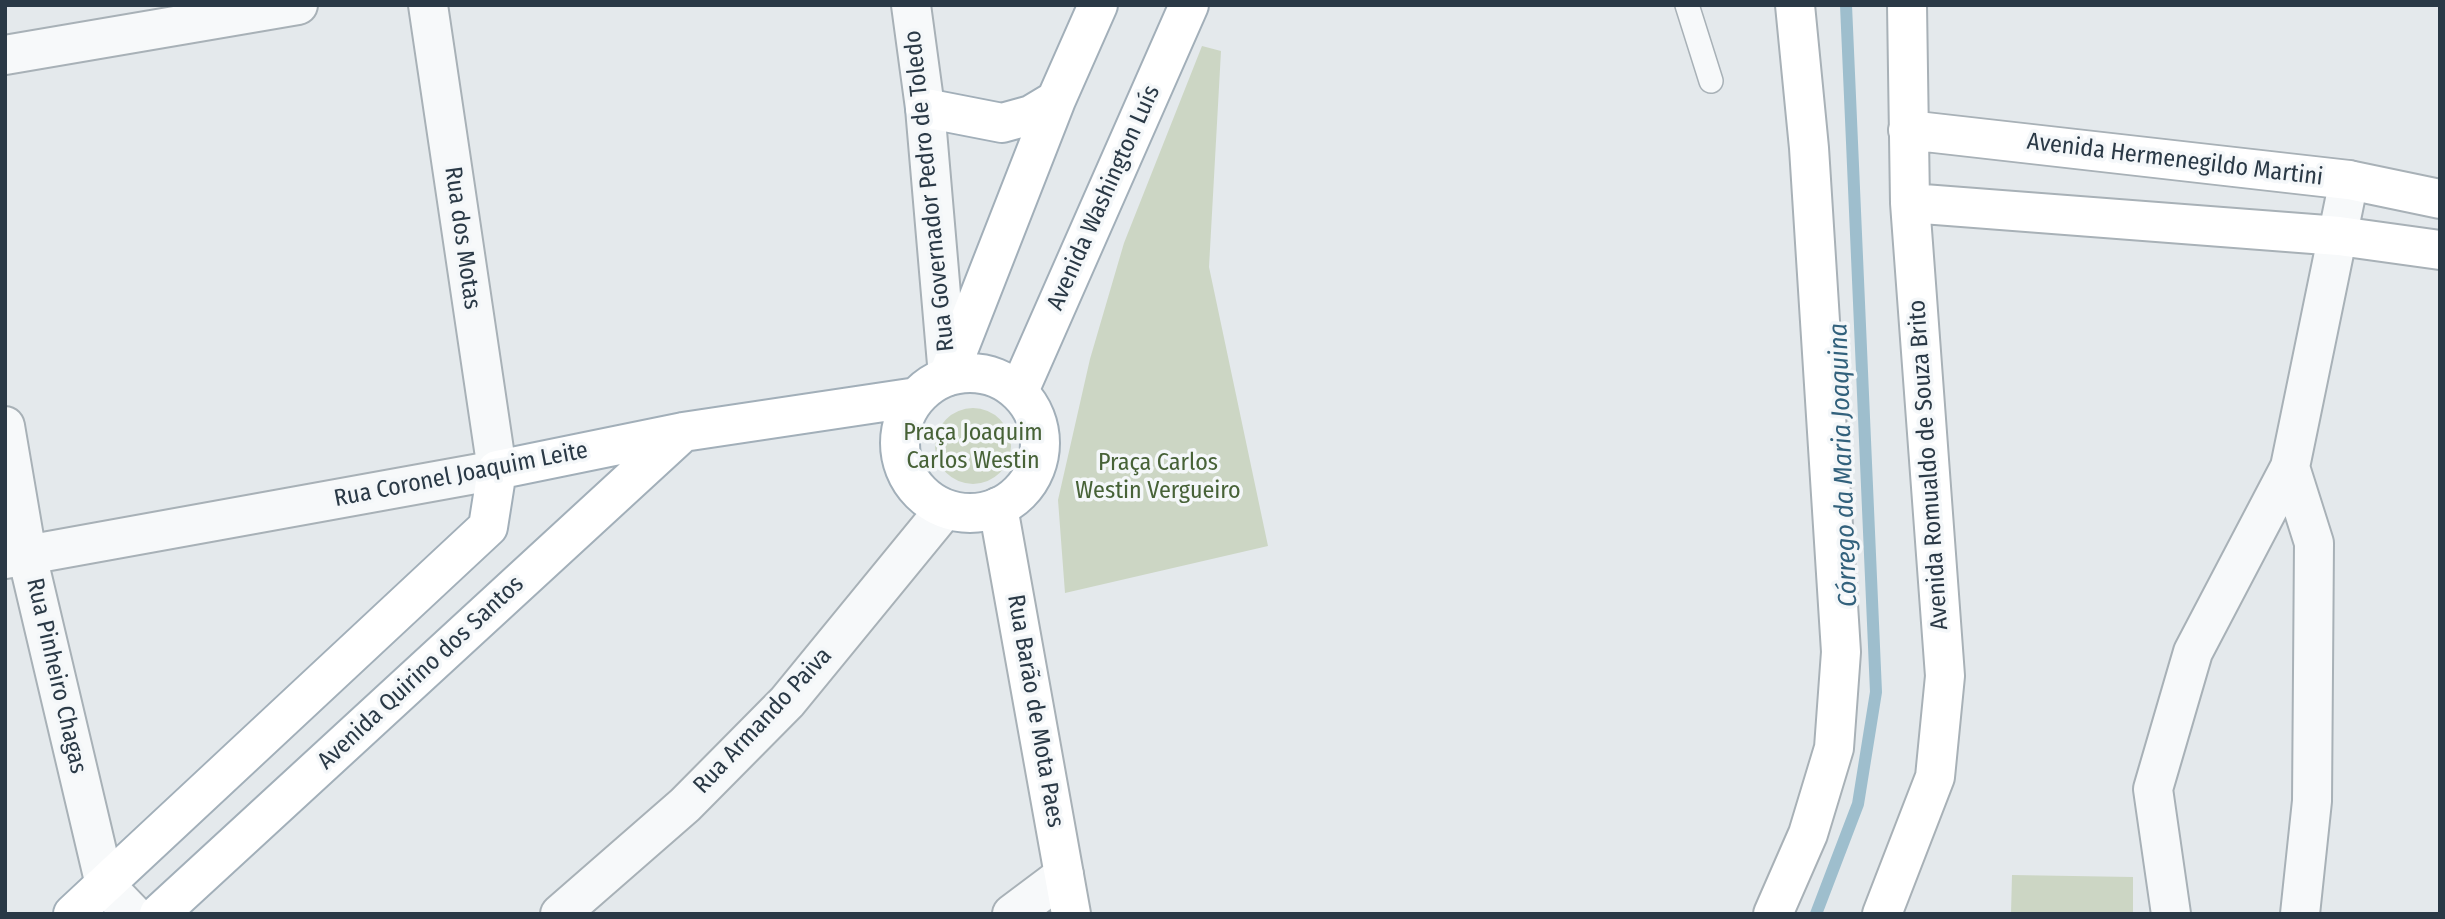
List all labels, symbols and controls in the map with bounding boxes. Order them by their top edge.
street label: Rua Governador Pedro de Toledo [899,29,961,353]
street label: Avenida Washington Luís [1041,81,1167,315]
street label: Avenida Hermenegildo Martini [2025,128,2325,192]
street label: Rua dos Motas [438,165,486,311]
street label: Avenida Romualdo de Souza Brito [1903,299,1955,631]
water label: Córrego da Maria Joaquina [1823,323,1865,607]
park label: Praça Joaquim Carlos Westin [903,419,1043,475]
street label: Rua Coronel Joaquim Leite [332,436,590,514]
park label: Praça Carlos Westin Vergueiro [1075,449,1241,505]
street label: Avenida Quirino dos Santos [312,570,530,776]
street label: Rua Pinheiro Chagas [20,576,92,776]
street label: Rua Barão de Mota Paes [1000,592,1070,830]
street label: Rua Armando Paiva [688,642,838,800]

